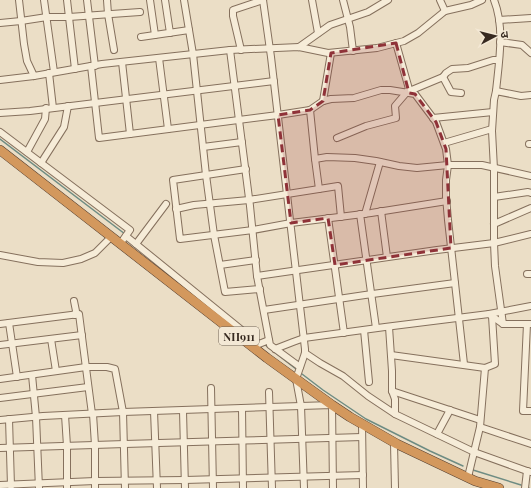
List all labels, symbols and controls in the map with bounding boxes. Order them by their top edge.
north arrow [475,16,515,56]
text: उ [498,31,513,39]
road number: NH911 [219,327,259,345]

